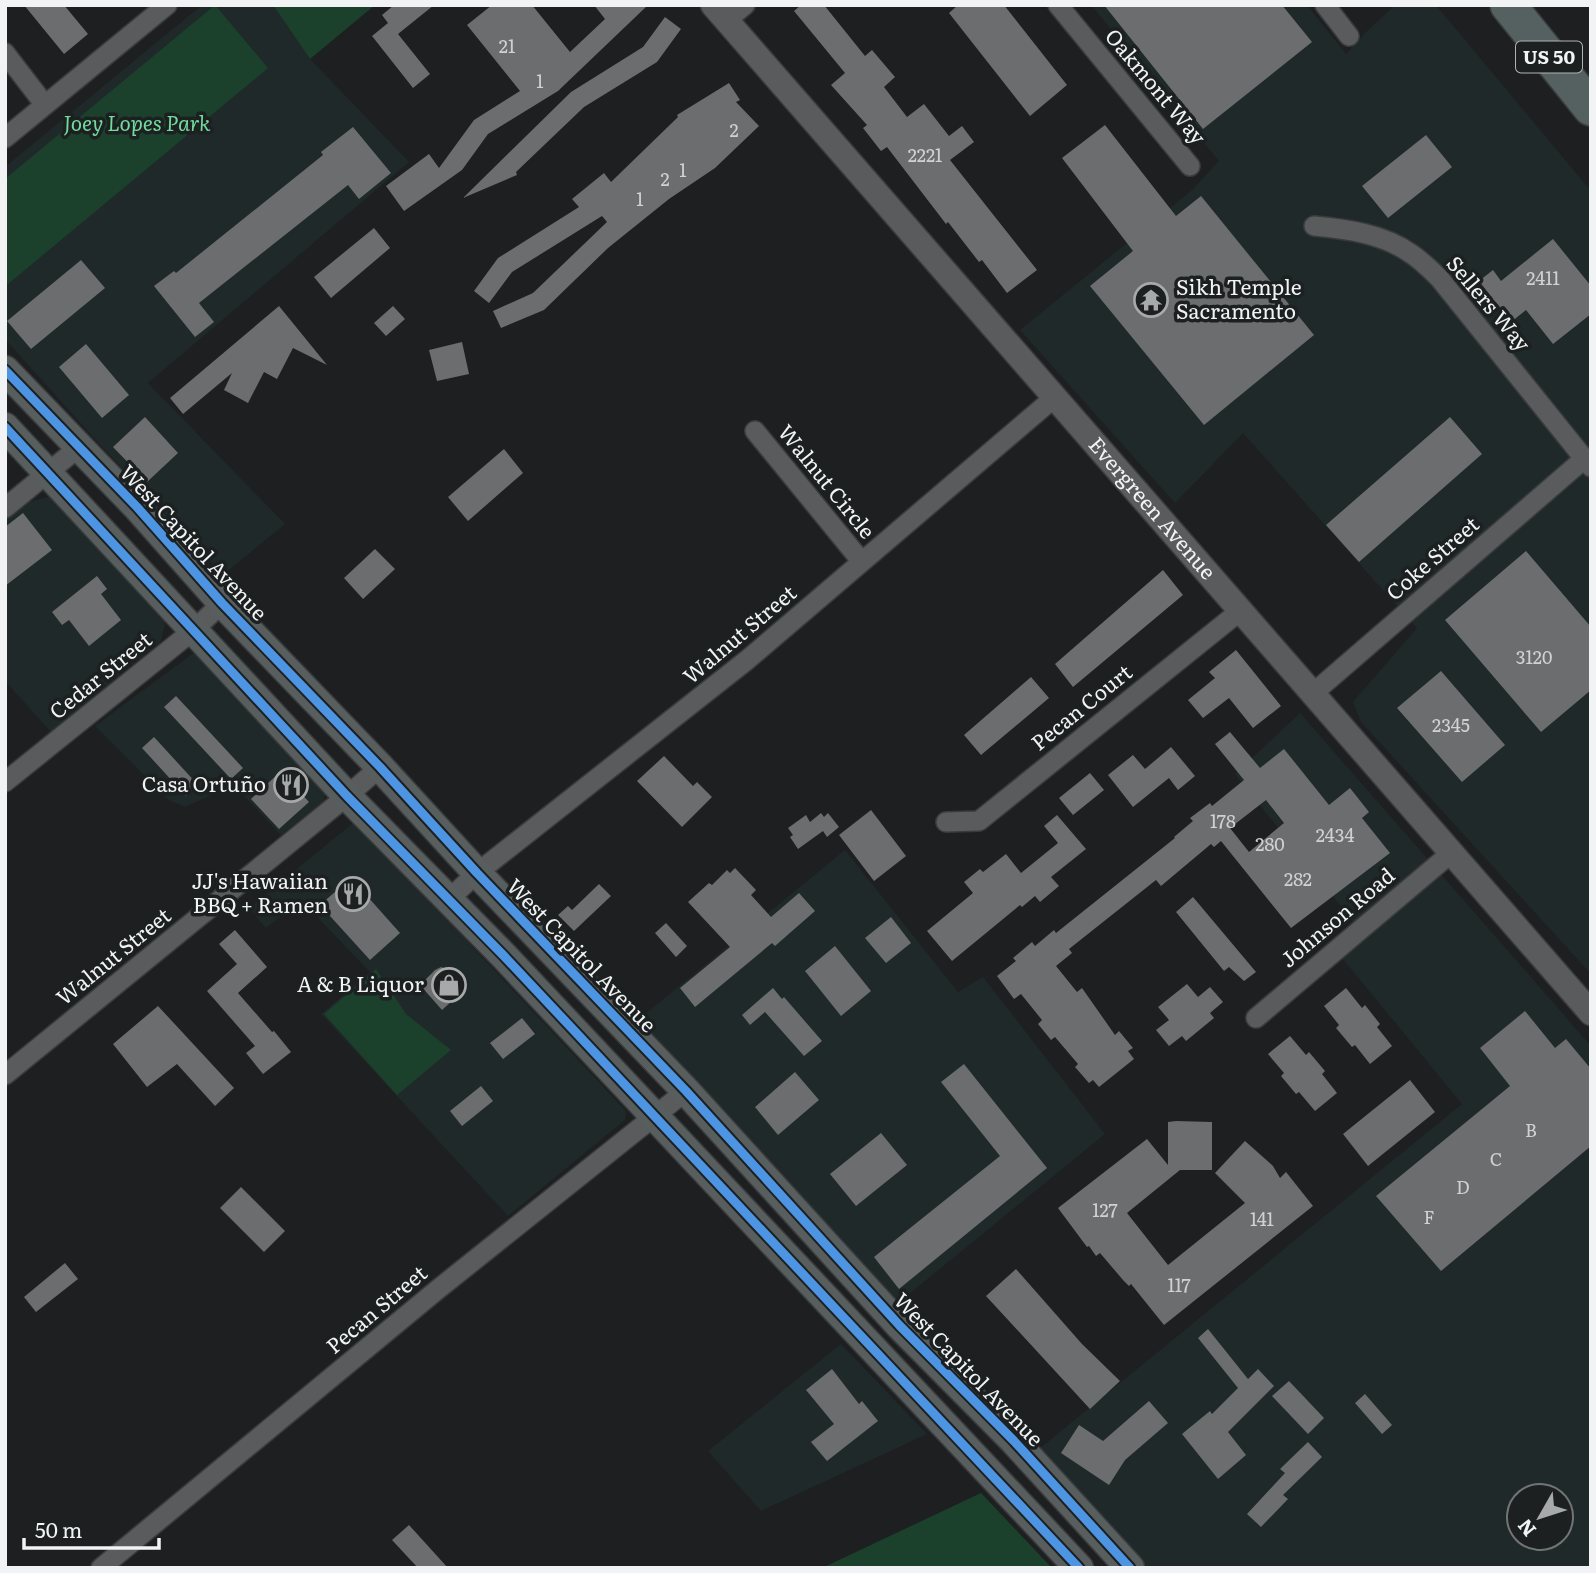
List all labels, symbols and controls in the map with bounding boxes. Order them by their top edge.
street label: Oakmont Way [1099,21,1215,151]
house number: 21 [499,32,515,59]
road number: US 50 [1516,41,1582,72]
house number: 1 [536,67,544,94]
park label: Joey Lopes Park [64,106,211,137]
house number: 2 [729,116,739,143]
house number: 2221 [908,141,942,168]
house number: 1 [679,156,687,183]
house number: 2 [660,165,670,192]
house number: 1 [636,185,644,212]
street label: Sellers Way [1441,248,1540,358]
house number: 2411 [1526,264,1560,291]
place label: Sikh Temple Sacramento [1176,270,1302,325]
temple icon: Sikh Temple Sacramento [1132,281,1170,319]
street label: Walnut Circle [772,417,884,544]
street label: Evergreen Avenue [1083,429,1225,585]
street label: West Capitol Avenue [114,456,276,626]
street label: Coke Street [1378,508,1485,606]
street label: Walnut Street [675,576,802,690]
street label: Cedar Street [42,623,158,725]
house number: 3120 [1516,643,1552,670]
street label: Pecan Court [1023,655,1138,756]
house number: 2345 [1432,711,1470,738]
restaurant icon: Casa Ortuño [272,766,310,804]
place label: Casa Ortuño [142,767,266,798]
house number: 178 [1210,807,1236,834]
house number: 2434 [1316,821,1354,848]
house number: 280 [1255,830,1285,857]
street label: Johnson Road [1272,859,1400,973]
place label: JJ's Hawaiian BBQ + Ramen [192,864,328,919]
house number: 282 [1284,865,1312,892]
street label: West Capitol Avenue [501,870,665,1038]
restaurant icon: JJ's Hawaiian BBQ + Ramen [334,875,372,913]
street label: Walnut Street [48,899,177,1011]
shop icon: A & B Liquor [430,966,468,1004]
place label: A & B Liquor [297,967,424,998]
house number: B [1525,1116,1537,1143]
house number: C [1490,1145,1502,1172]
house number: D [1456,1173,1470,1200]
house number: 127 [1092,1196,1118,1223]
house number: F [1423,1203,1435,1230]
house number: 141 [1250,1205,1274,1232]
street label: Pecan Street [318,1256,433,1360]
house number: 117 [1167,1271,1191,1298]
street label: West Capitol Avenue [888,1284,1052,1452]
north arrow [1505,1482,1575,1552]
scale bar [24,1506,159,1550]
text: 50 m [35,1513,82,1544]
text: N [1510,1513,1542,1543]

